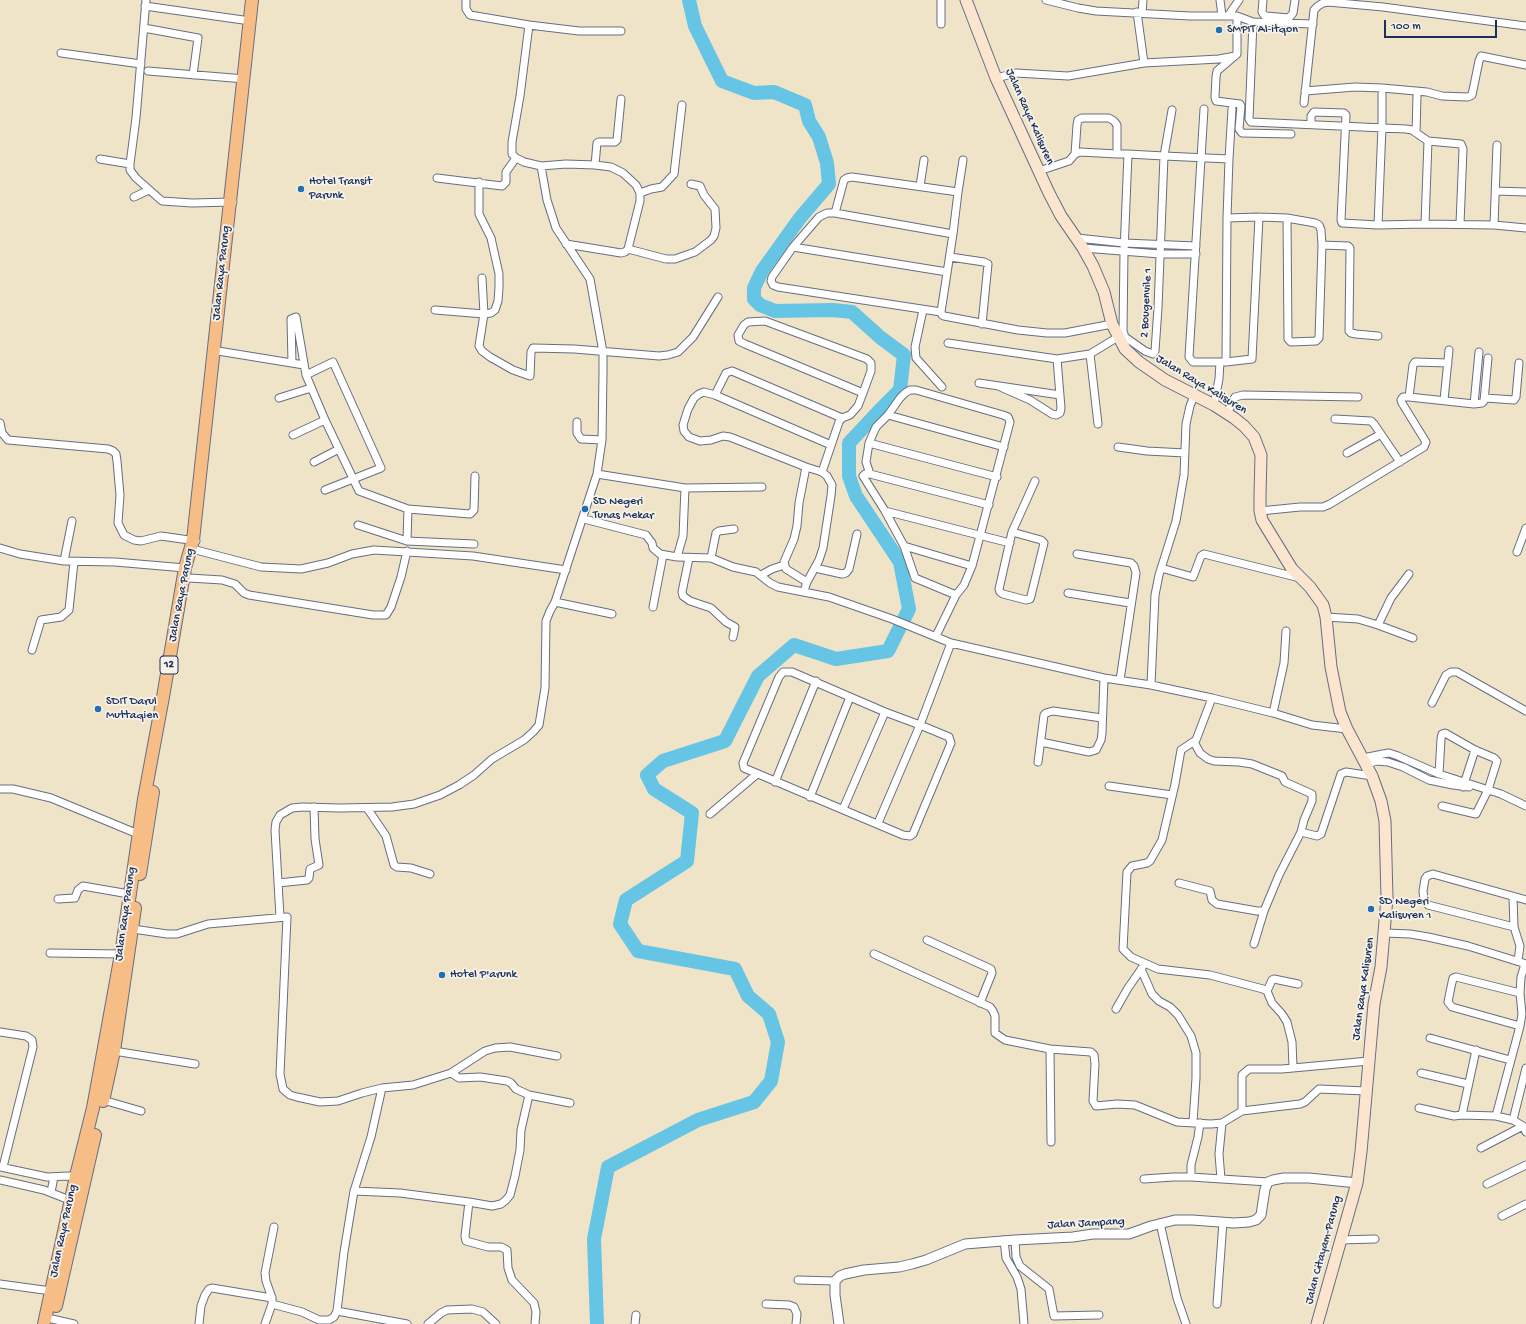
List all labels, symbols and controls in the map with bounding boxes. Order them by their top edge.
scale bar [1386,12,1499,38]
text: 100 m [1391,20,1421,34]
place label: SMPIT Al-itqon [1227,23,1298,37]
marker: SMPIT Al-itqon [1214,25,1224,35]
street label: Jalan Raya Kalisuren [1001,67,1057,167]
place label: Hotel Transit Parunk [309,175,372,203]
marker: Hotel Transit Parunk [296,184,306,194]
street label: Jalan Raya Parung [210,225,234,321]
street label: 2 Bougenvile 1 [1138,268,1156,338]
street label: Jalan Raya Kalisuren [1153,352,1249,418]
place label: SD Negeri Tunas Mekar [593,495,654,523]
marker: SD Negeri Tunas Mekar [580,504,590,514]
street label: Jalan Raya Parung [166,547,198,643]
road number: 12 [160,656,178,674]
place label: SDIT Darul Muttaqien [106,695,158,723]
marker: SDIT Darul Muttaqien [93,704,103,714]
street label: Jalan Raya Parung [112,866,140,962]
place label: SD Negeri Kalisuren 1 [1379,895,1431,923]
marker: SD Negeri Kalisuren 1 [1366,904,1376,914]
street label: Jalan Raya Kalisuren [1350,937,1378,1041]
place label: Hotel P'arunk [450,968,517,982]
marker: Hotel P'arunk [437,970,447,980]
street label: Jalan Raya Parung [47,1183,81,1279]
street label: Jalan Citayam-Parung [1303,1194,1345,1306]
street label: Jalan Jampang [1047,1215,1125,1233]

